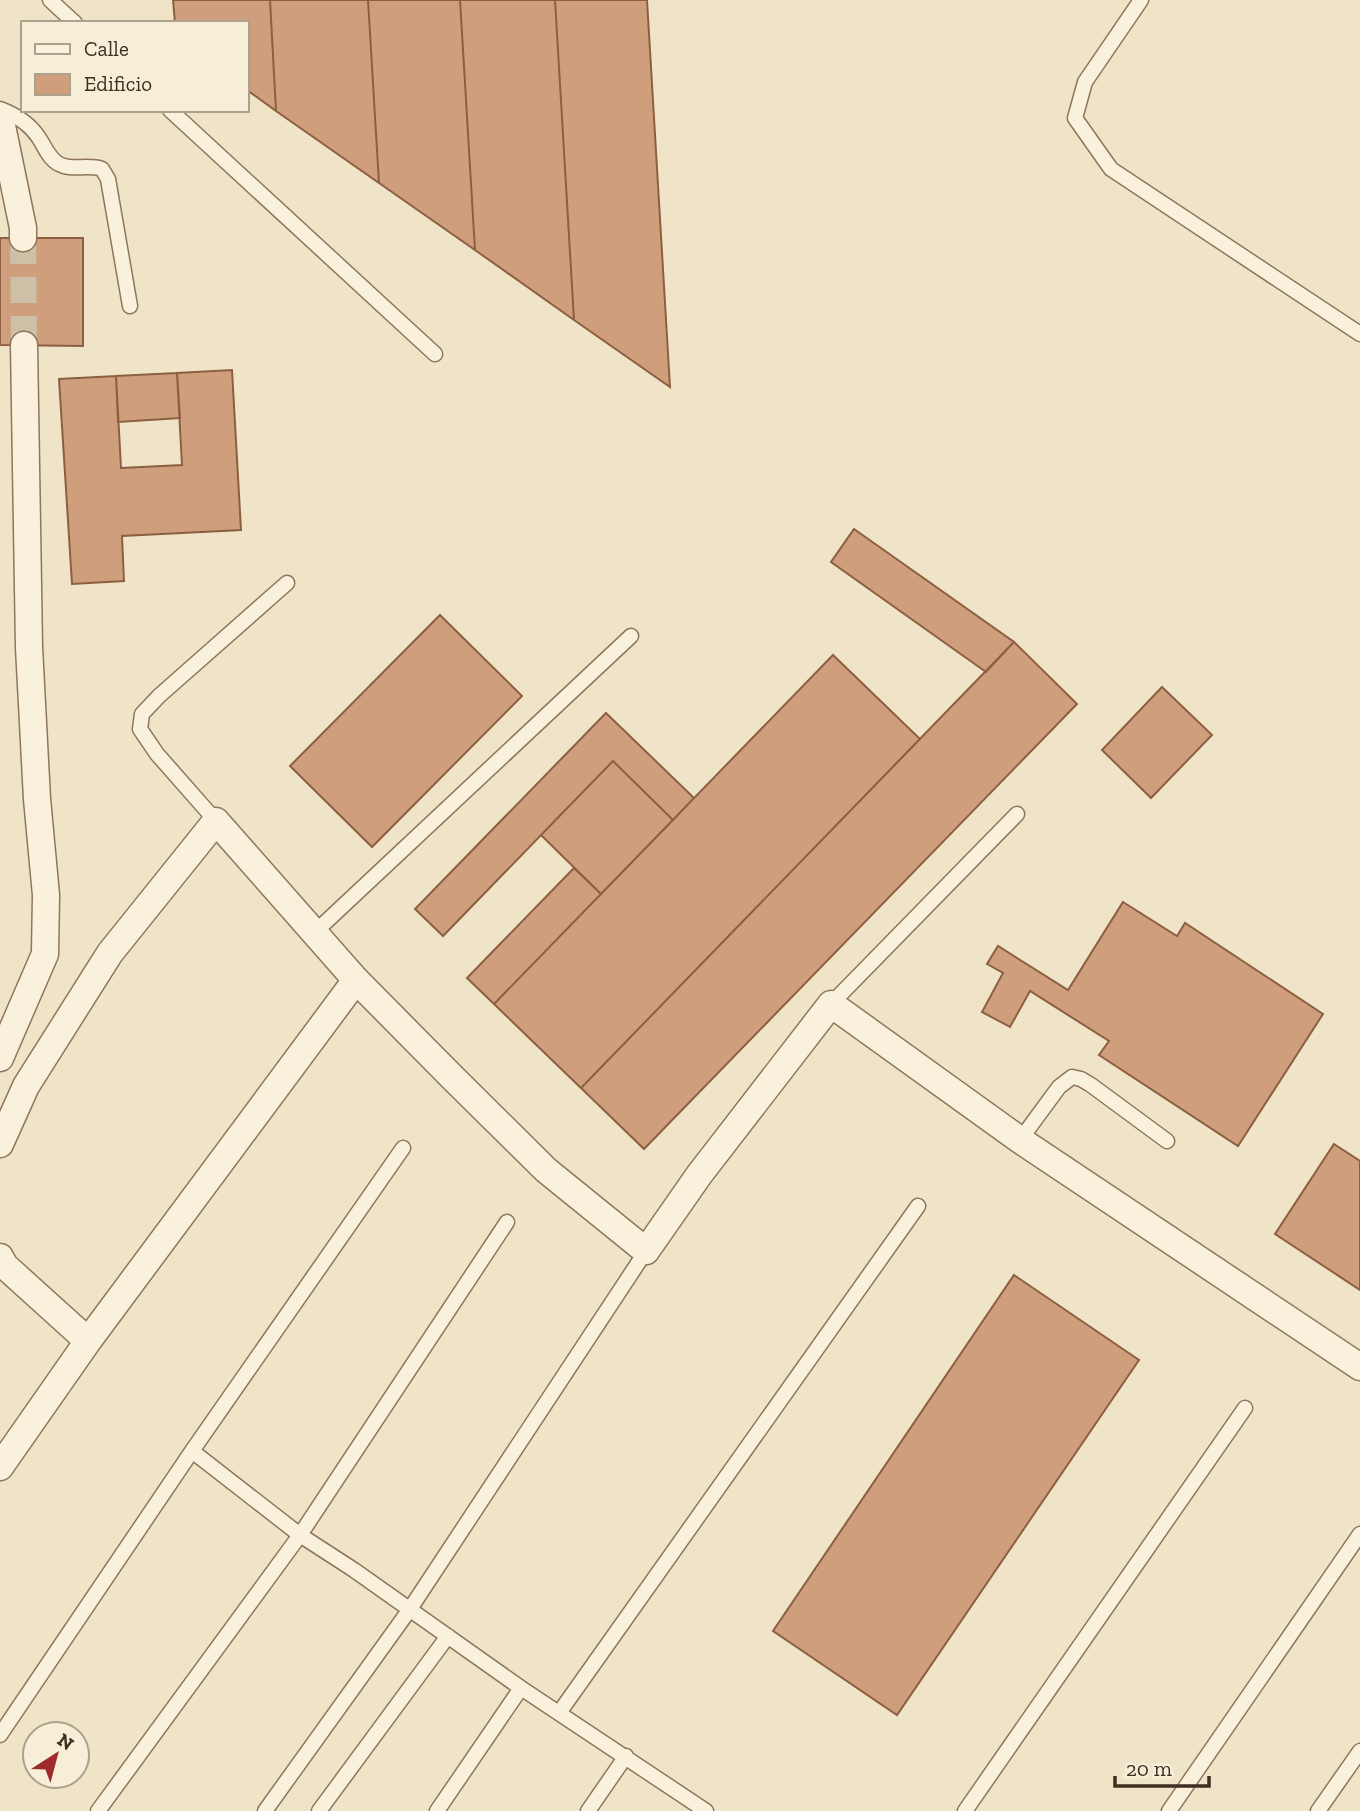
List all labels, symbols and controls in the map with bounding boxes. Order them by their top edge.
legend [21,21,248,112]
text: Calle [84,36,129,61]
text: Edificio [84,71,152,96]
north arrow [21,1720,91,1790]
text: N [53,1728,78,1755]
scale bar [1115,1744,1210,1788]
text: 20 m [1126,1756,1172,1781]

